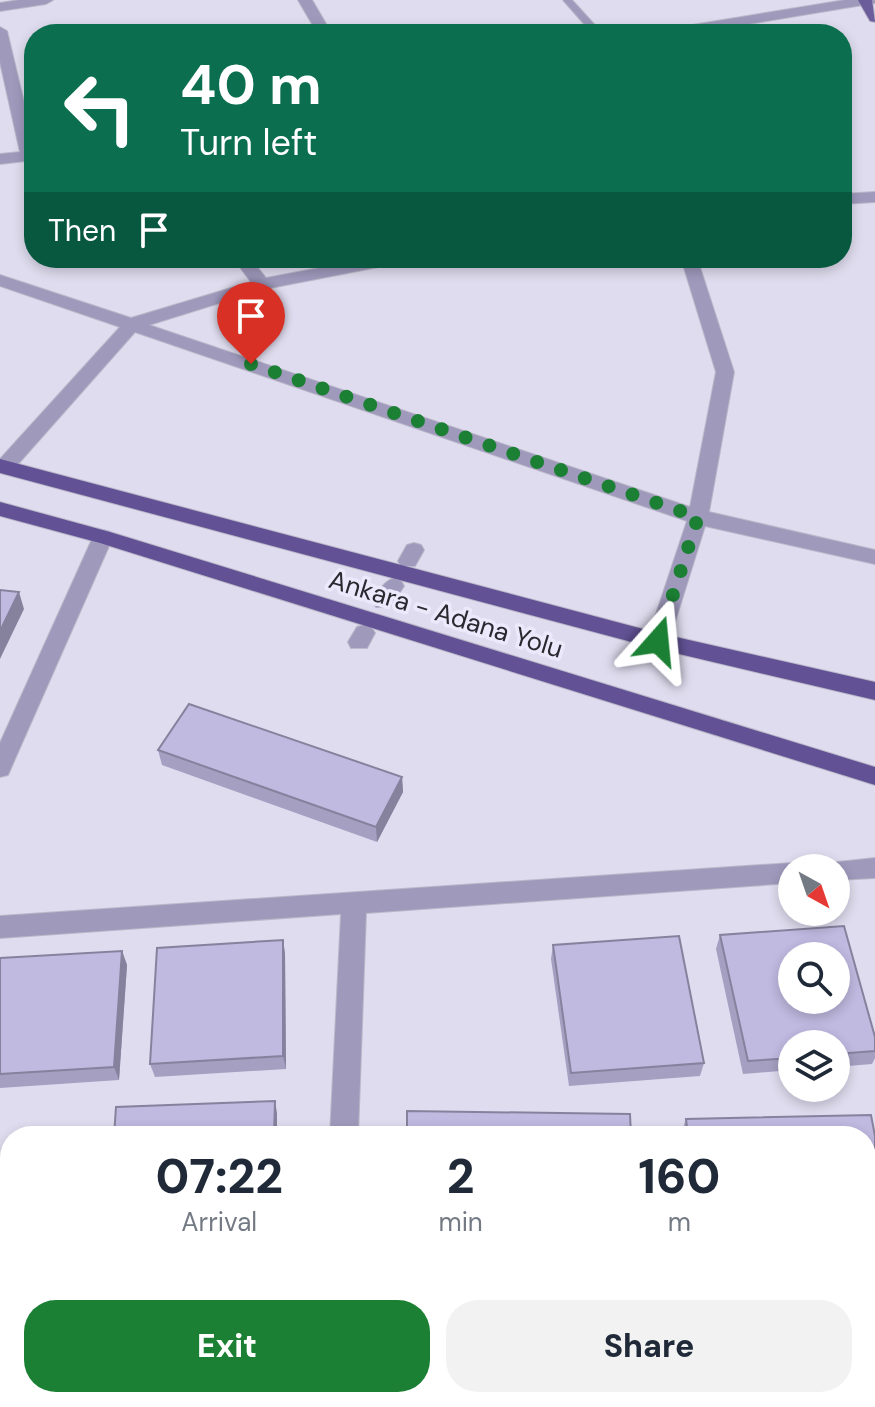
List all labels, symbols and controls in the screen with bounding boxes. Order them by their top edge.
text: 40 m [180,48,322,121]
icon: left [48,56,152,160]
text: Turn left [180,119,317,166]
icon: arrive [132,208,176,252]
text: Then [48,211,116,250]
pin [217,282,285,364]
icon: arrive [229,294,273,338]
street label: Ankara - Adana Yolu [325,562,567,666]
position arrow [616,599,700,683]
north arrow [778,854,850,926]
map controls [778,854,850,1102]
button: search [778,942,850,1014]
button: layers [778,1030,850,1102]
text: 07:22 [156,1145,283,1208]
text: 2 [447,1145,475,1208]
text: 160 [638,1145,720,1208]
text: Arrival [181,1205,257,1239]
text: min [438,1205,483,1239]
text: m [668,1205,691,1239]
button: Exit [24,1300,430,1392]
button: Share [446,1300,852,1392]

